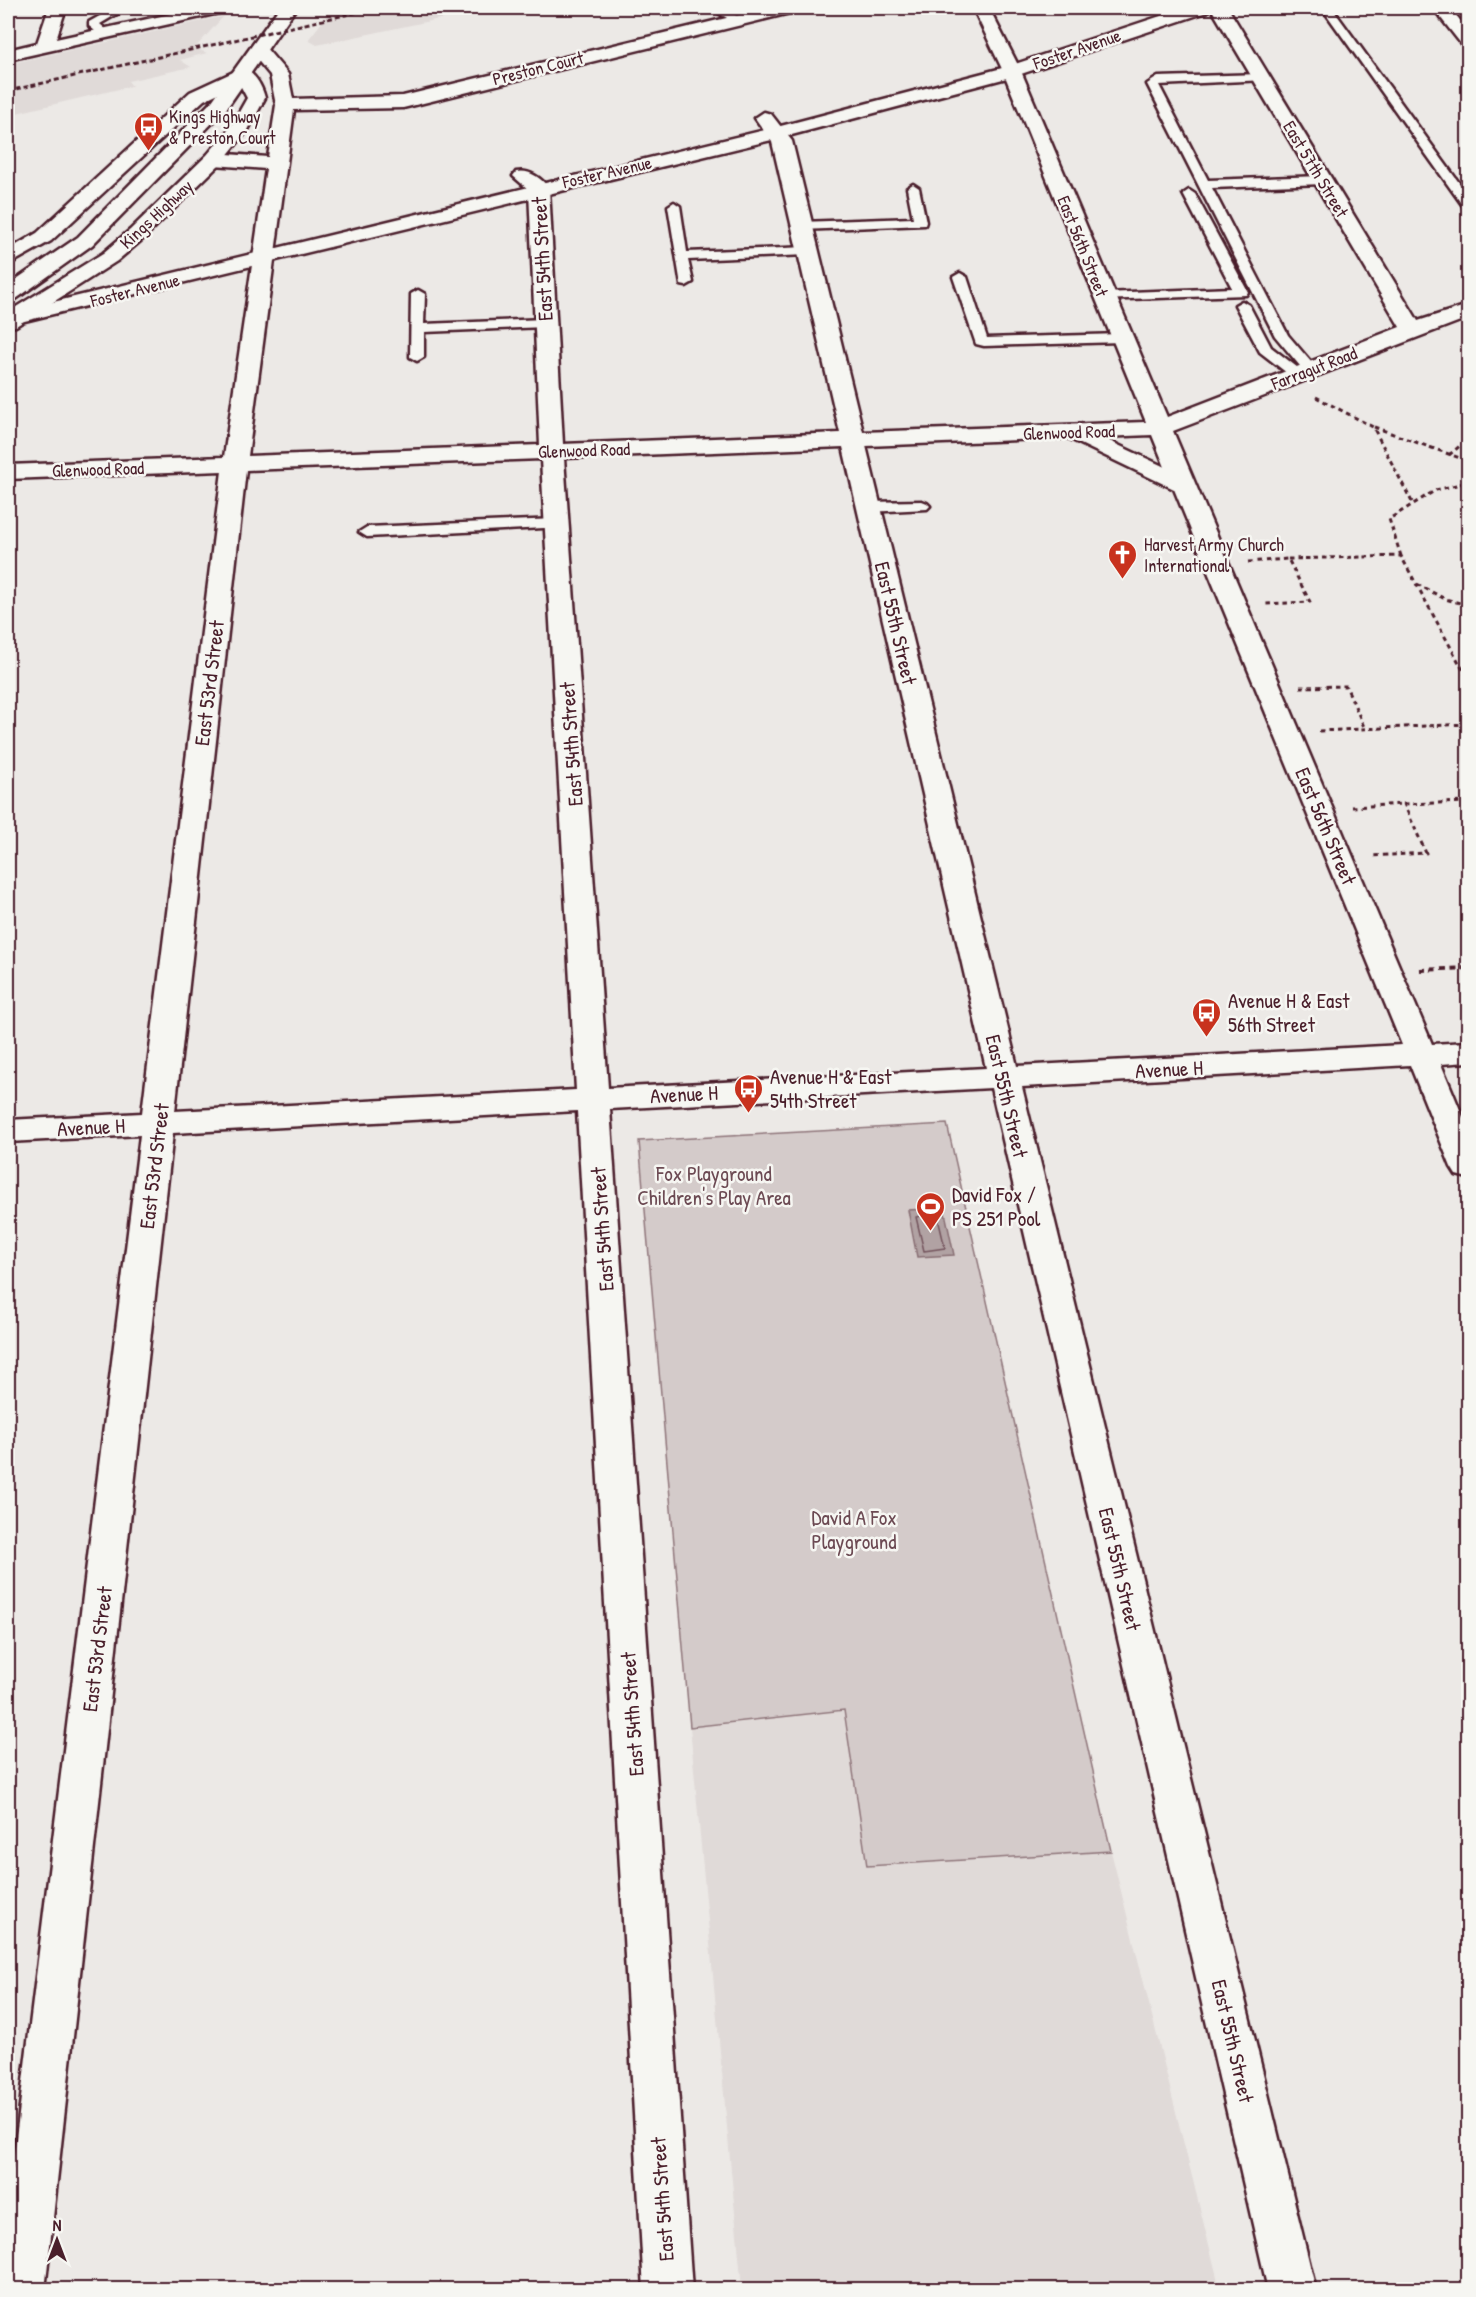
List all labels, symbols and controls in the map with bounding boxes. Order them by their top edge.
street label: Foster Avenue [1029,22,1124,76]
street label: Preston Court [490,44,587,91]
place label: Kings Highway & Preston Court [169,104,276,150]
bus stop icon: Kings Highway & Preston Court [132,110,164,152]
street label: East 57th Street [1277,116,1355,223]
street label: Foster Avenue [559,150,654,195]
street label: Kings Highway [114,173,198,254]
street label: East 56th Street [1051,192,1115,301]
street label: East 54th Street [524,195,560,322]
street label: Foster Avenue [87,267,182,313]
street label: Farragut Road [1267,340,1360,396]
street label: Glenwood Road [1022,418,1116,446]
street label: Glenwood Road [537,436,631,464]
street label: Glenwood Road [51,455,145,483]
place label: Harvest Army Church International [1144,532,1284,578]
church icon: Harvest Army Church International [1107,538,1139,580]
street label: East 55th Street [868,559,924,688]
street label: East 53rd Street [187,618,231,747]
street label: East 54th Street [552,680,590,807]
street label: East 56th Street [1288,763,1364,890]
place label: Avenue H & East 56th Street [1228,986,1350,1039]
bus stop icon: Avenue H & East 56th Street [1191,996,1223,1038]
street label: East 55th Street [979,1032,1035,1161]
street label: Avenue H [1134,1053,1204,1085]
place label: Avenue H & East 54th Street [770,1062,892,1115]
bus stop icon: Avenue H & East 54th Street [733,1072,765,1114]
street label: Avenue H [649,1078,719,1110]
street label: East 53rd Street [132,1101,176,1230]
street label: Avenue H [56,1111,126,1143]
park label: Fox Playground Children's Play Area [637,1159,791,1212]
street label: East 54th Street [583,1165,621,1292]
place label: David Fox / PS 251 Pool [952,1180,1041,1233]
sports icon: David Fox / PS 251 Pool [915,1190,947,1232]
park label: David A Fox Playground [811,1503,897,1556]
street label: East 55th Street [1092,1505,1148,1634]
street label: East 53rd Street [75,1584,119,1713]
street label: East 54th Street [613,1650,651,1777]
street label: East 55th Street [1205,1977,1261,2106]
street label: East 54th Street [643,2135,681,2262]
north arrow [27,2210,87,2270]
text: N [53,2214,62,2236]

